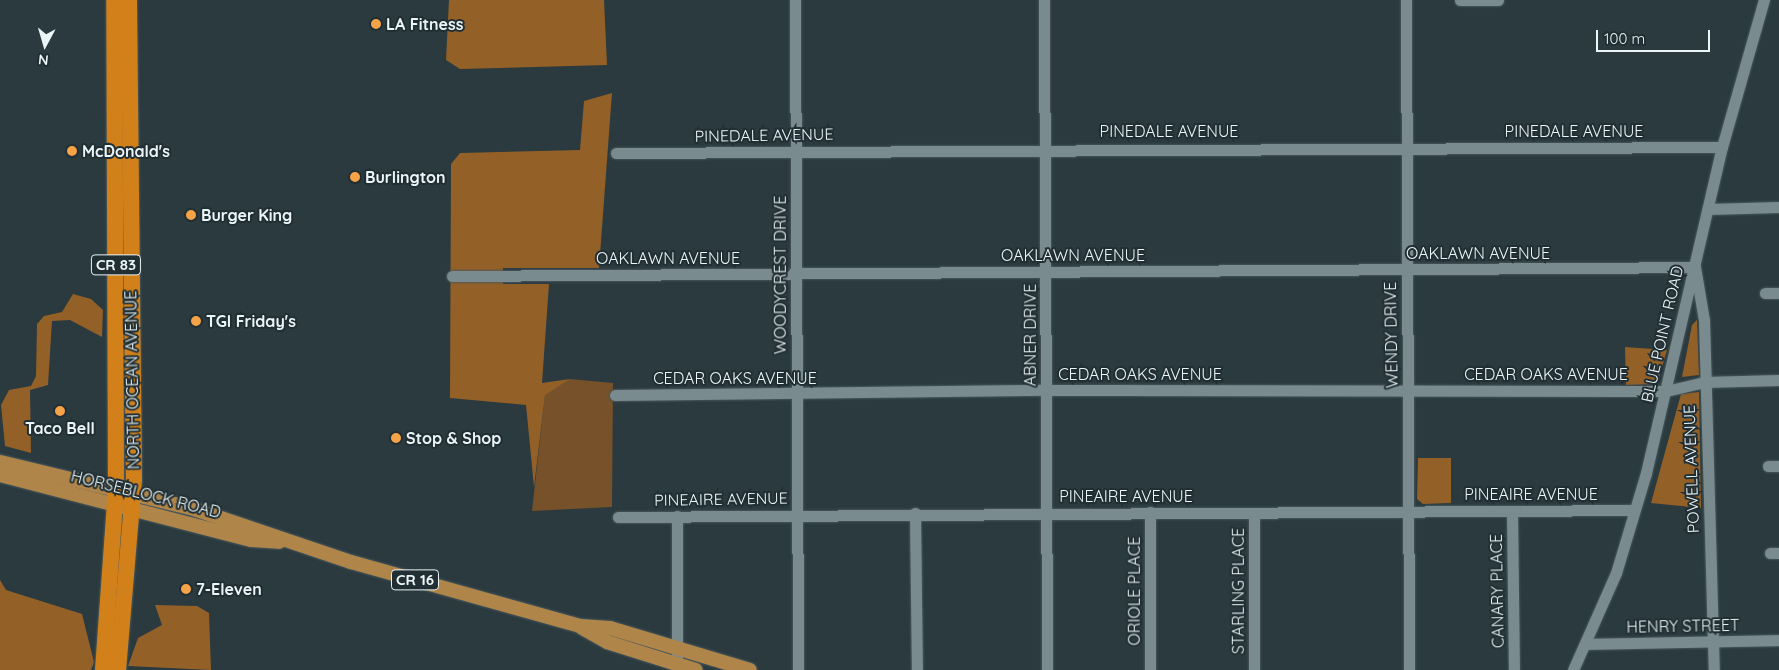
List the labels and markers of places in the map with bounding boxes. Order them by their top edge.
place label: LA Fitness [386,14,463,34]
marker: LA Fitness [370,18,382,30]
place label: McDonald's [82,141,170,161]
marker: McDonald's [66,145,78,157]
place label: Burlington [365,167,446,187]
marker: Burlington [349,171,361,183]
place label: Burger King [201,205,292,225]
marker: Burger King [185,209,197,221]
place label: TGI Friday's [206,311,296,331]
marker: TGI Friday's [190,315,202,327]
marker: Taco Bell [54,405,66,417]
place label: Taco Bell [25,418,95,438]
place label: Stop & Shop [406,428,501,448]
marker: Stop & Shop [390,432,402,444]
place label: 7-Eleven [196,579,262,599]
marker: 7-Eleven [180,583,192,595]

